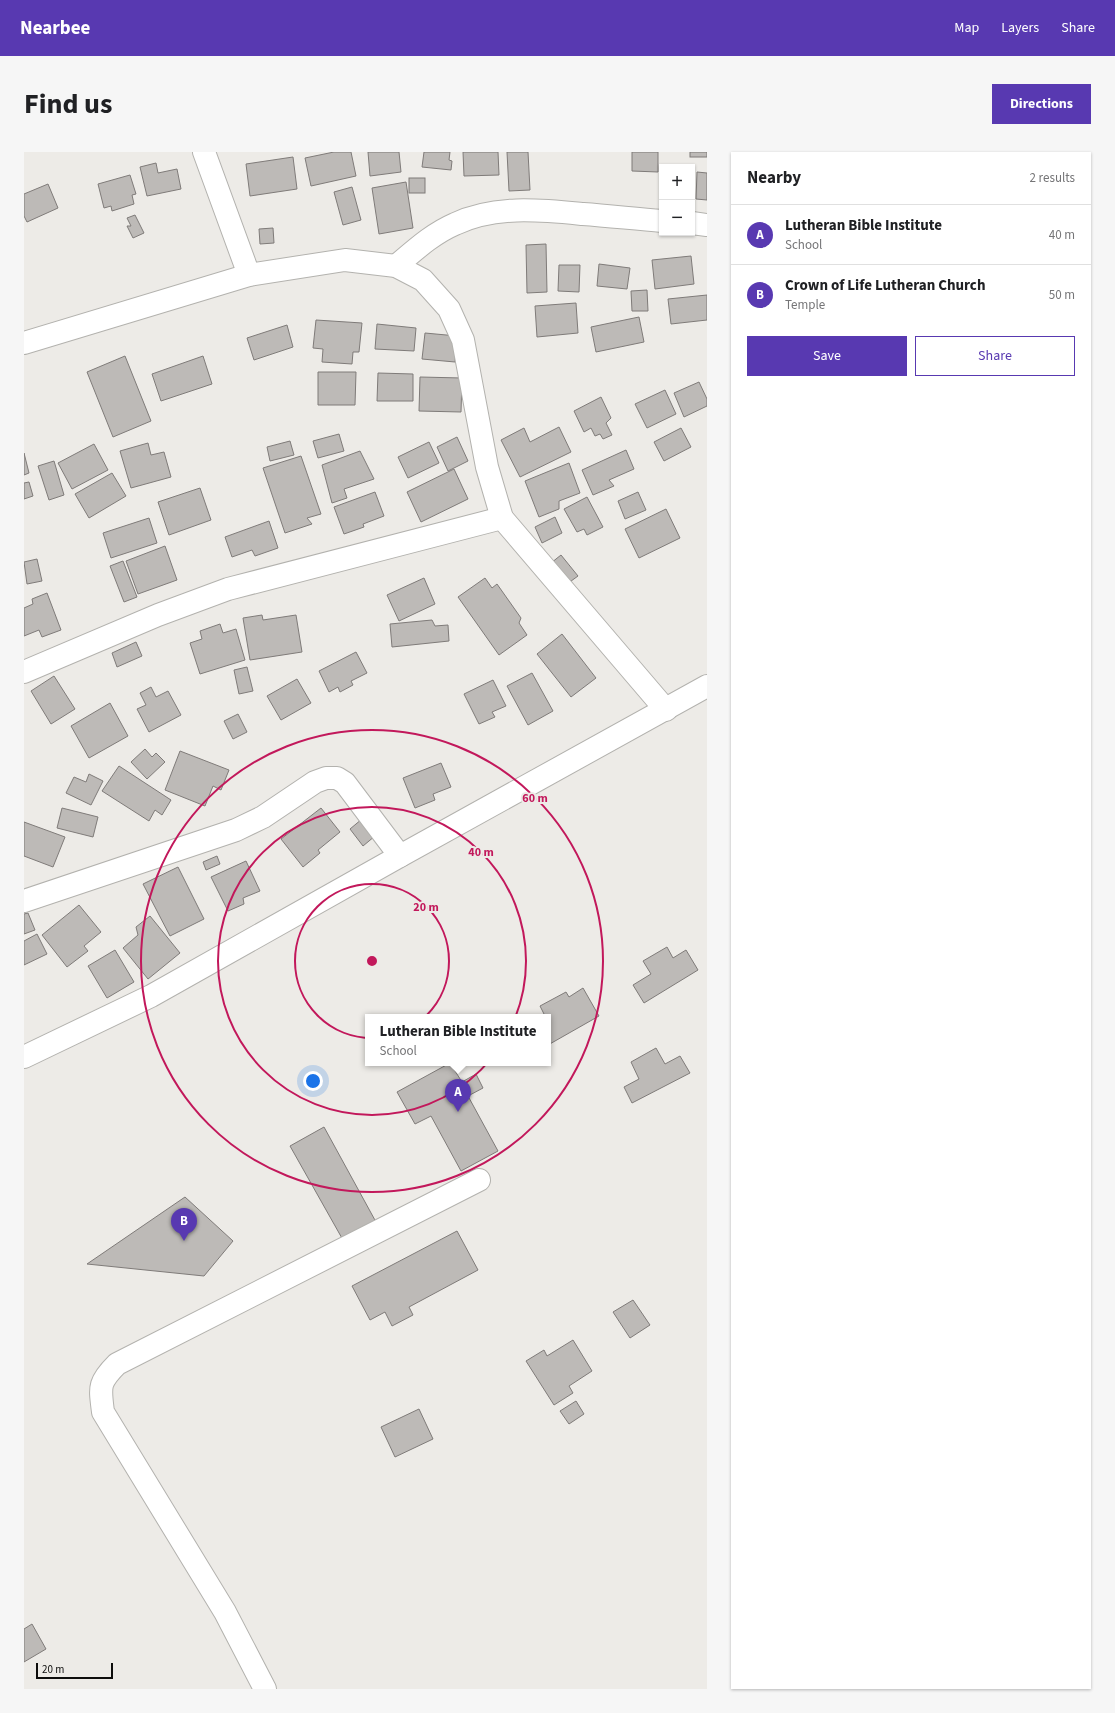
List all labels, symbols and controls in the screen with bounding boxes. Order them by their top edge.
text: Nearbee [20,15,90,42]
text: Map [954,18,979,38]
text: Layers [1001,18,1039,38]
text: Share [1061,18,1095,38]
text: Find us [24,84,112,124]
button: Directions [992,84,1091,124]
map controls [659,164,695,236]
button: + [659,164,695,200]
text: Nearby [747,166,801,190]
text: 2 results [1030,169,1075,187]
button: − [659,200,695,236]
text: Lutheran Bible Institute [785,215,942,236]
text: A [756,226,764,244]
text: 40 m [1049,226,1075,244]
text: School [785,236,822,254]
text: Crown of Life Lutheran Church [785,275,985,296]
text: B [756,286,764,304]
text: 50 m [1049,286,1075,304]
text: Temple [785,296,825,314]
button: Save [747,336,907,376]
button: Share [915,336,1075,376]
text: 60 m [522,790,548,807]
text: 40 m [468,844,494,861]
text: 20 m [413,899,439,916]
centre of rings [365,954,379,968]
popup [365,1014,551,1066]
text: Lutheran Bible Institute [380,1021,536,1042]
text: School [380,1042,417,1060]
your location [303,1071,323,1091]
pin: A [445,1079,471,1112]
pin: B [171,1208,197,1241]
scale bar [36,1661,113,1680]
text: 20 m [42,1662,64,1677]

